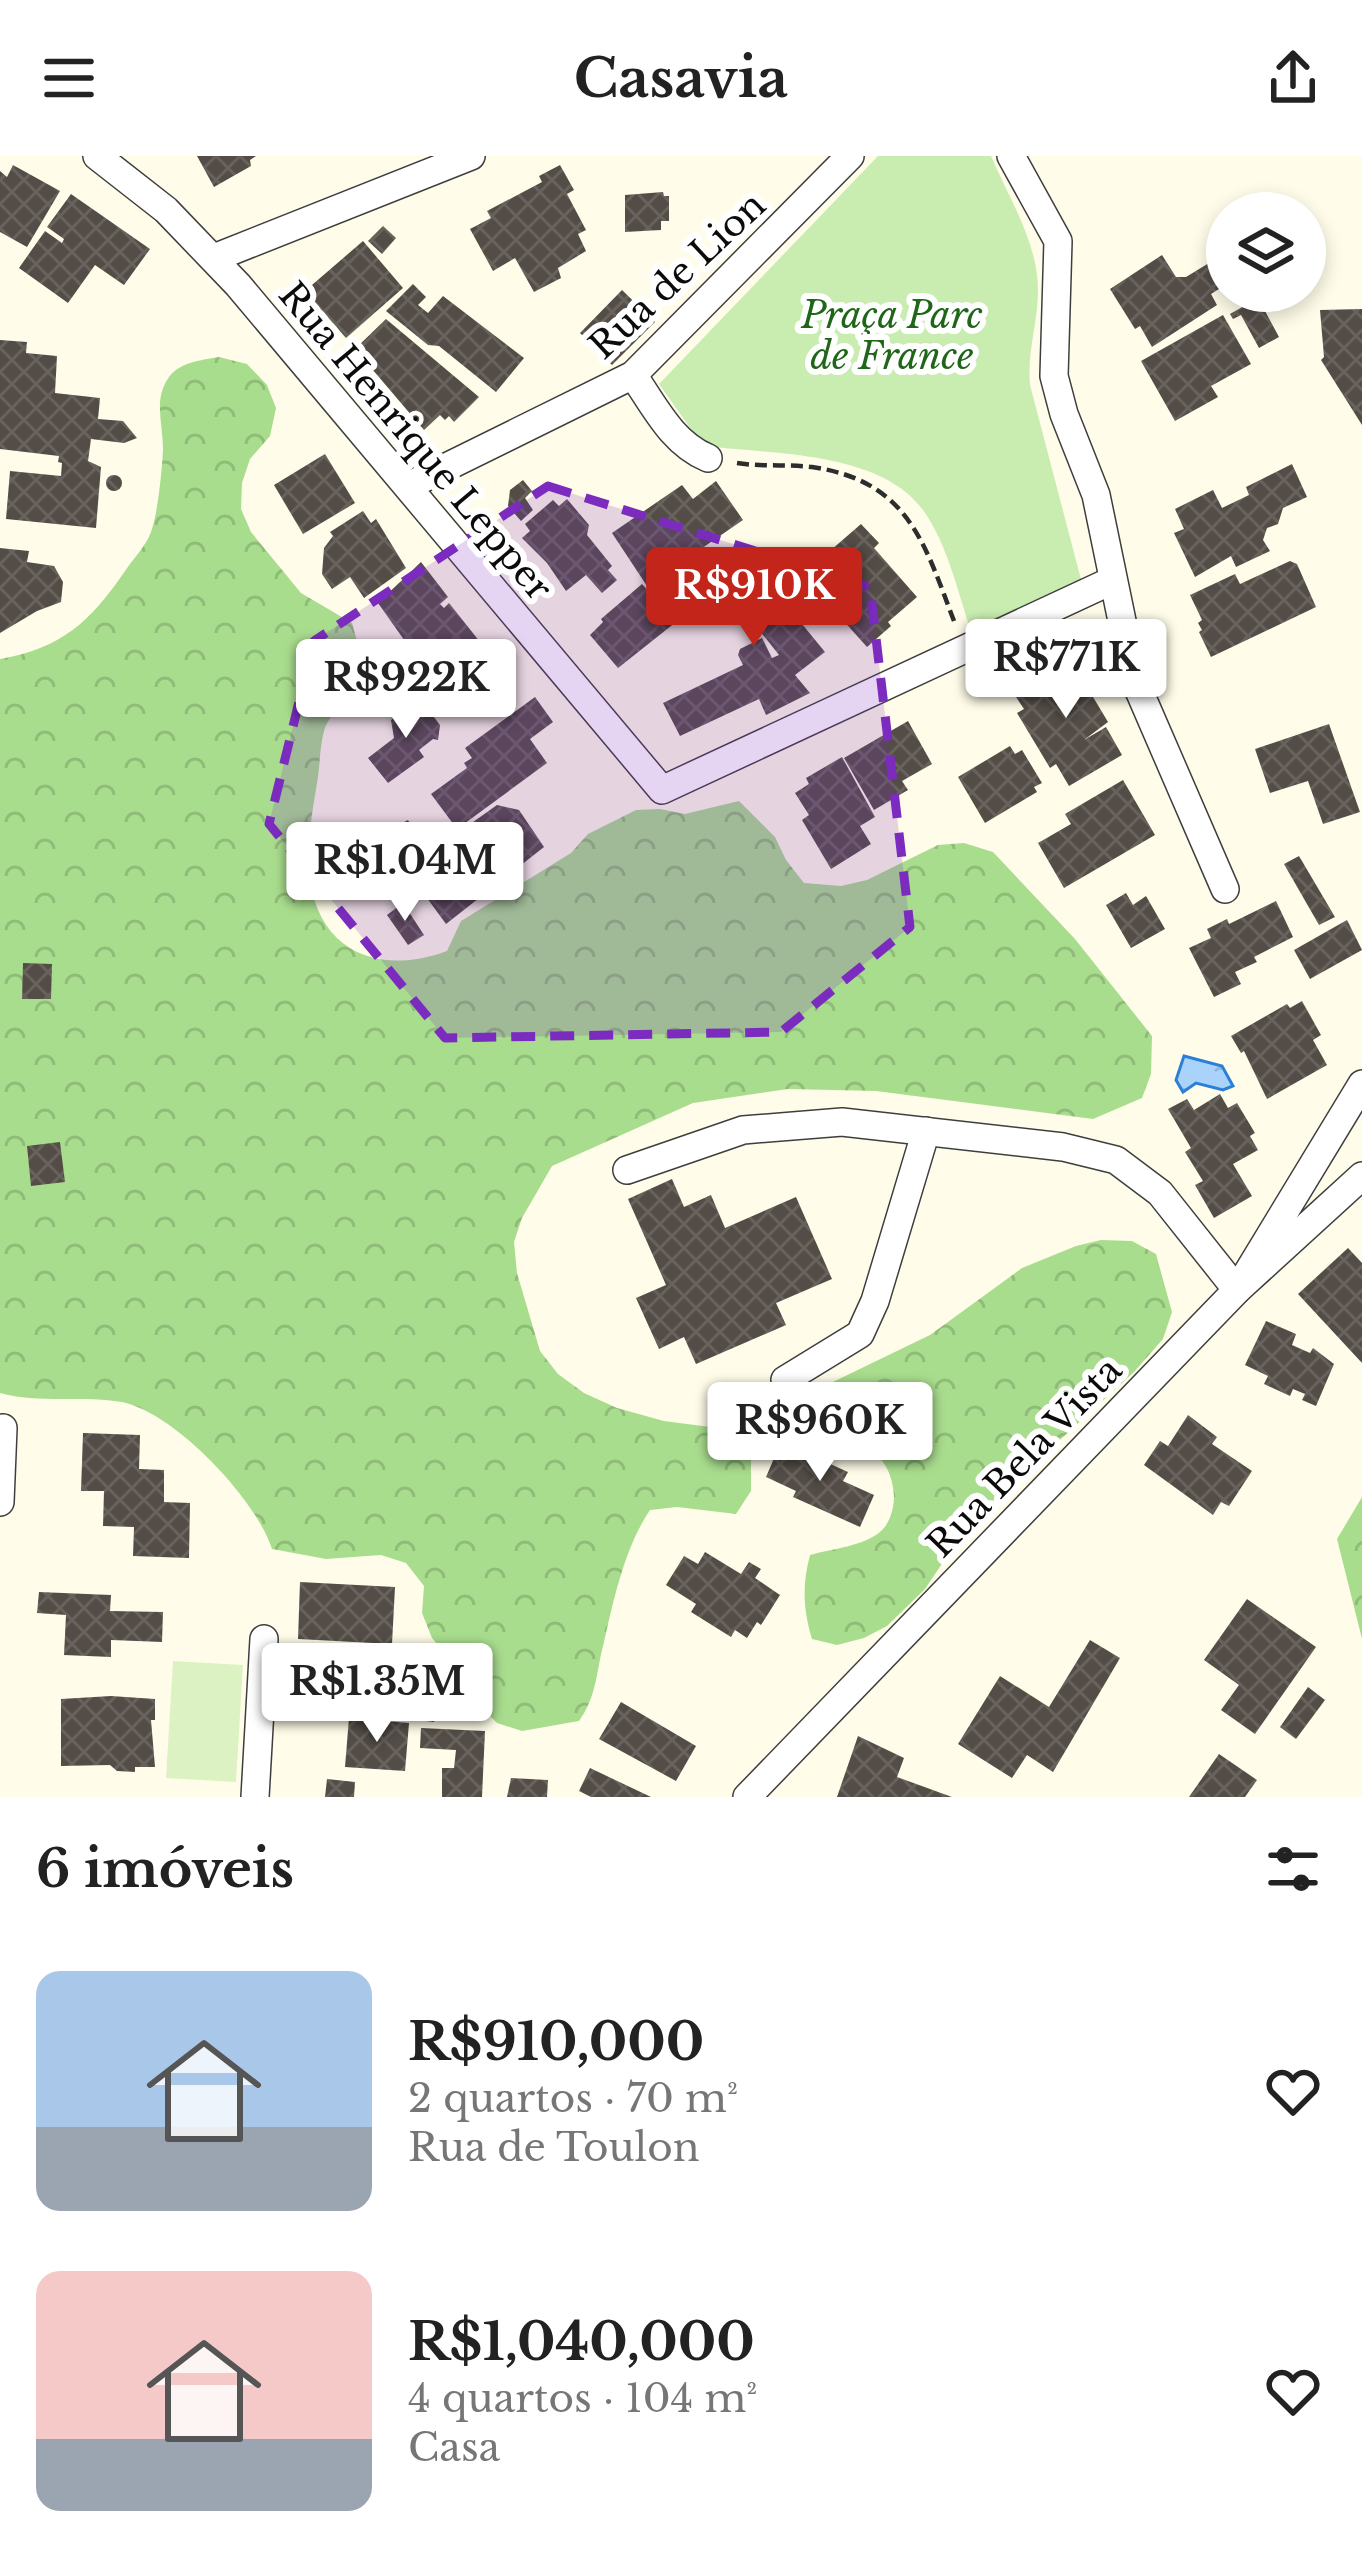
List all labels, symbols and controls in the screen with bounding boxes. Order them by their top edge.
icon: menu [36,45,102,111]
text: Casavia [574,45,788,112]
icon: share [1260,45,1326,111]
street label: Rua de Lion [580,182,775,368]
map controls [1206,192,1326,312]
button: layers [1206,192,1326,312]
street label: Rua Henrique Lepper [269,273,562,610]
park label: Praça Parc de France [800,293,983,379]
pin: R$910K [656,547,852,649]
text: R$910K [673,561,835,610]
pin: R$771K [968,619,1164,721]
text: R$771K [992,633,1140,682]
pin: R$922K [308,639,504,741]
text: R$922K [323,653,489,702]
pin: R$1.04M [294,822,516,924]
text: R$1.04M [313,836,497,885]
street label: Rua Bela Vista [918,1348,1131,1567]
pin: R$960K [722,1382,918,1484]
text: R$960K [735,1396,905,1445]
pin: R$1.35M [266,1643,488,1745]
text: R$1.35M [289,1657,465,1706]
icon: filters [1260,1836,1326,1902]
text: 6 imóveis [36,1838,294,1901]
text: R$910,000 [408,2011,704,2074]
icon: home [132,2019,276,2163]
icon: heart [1260,2058,1326,2124]
text: 2 quartos · 70 m² [408,2074,738,2123]
text: Rua de Toulon [408,2123,700,2172]
text: R$1,040,000 [408,2311,755,2374]
icon: home [132,2319,276,2463]
icon: heart [1260,2358,1326,2424]
text: 4 quartos · 104 m² [408,2374,757,2423]
text: Casa [408,2423,500,2472]

